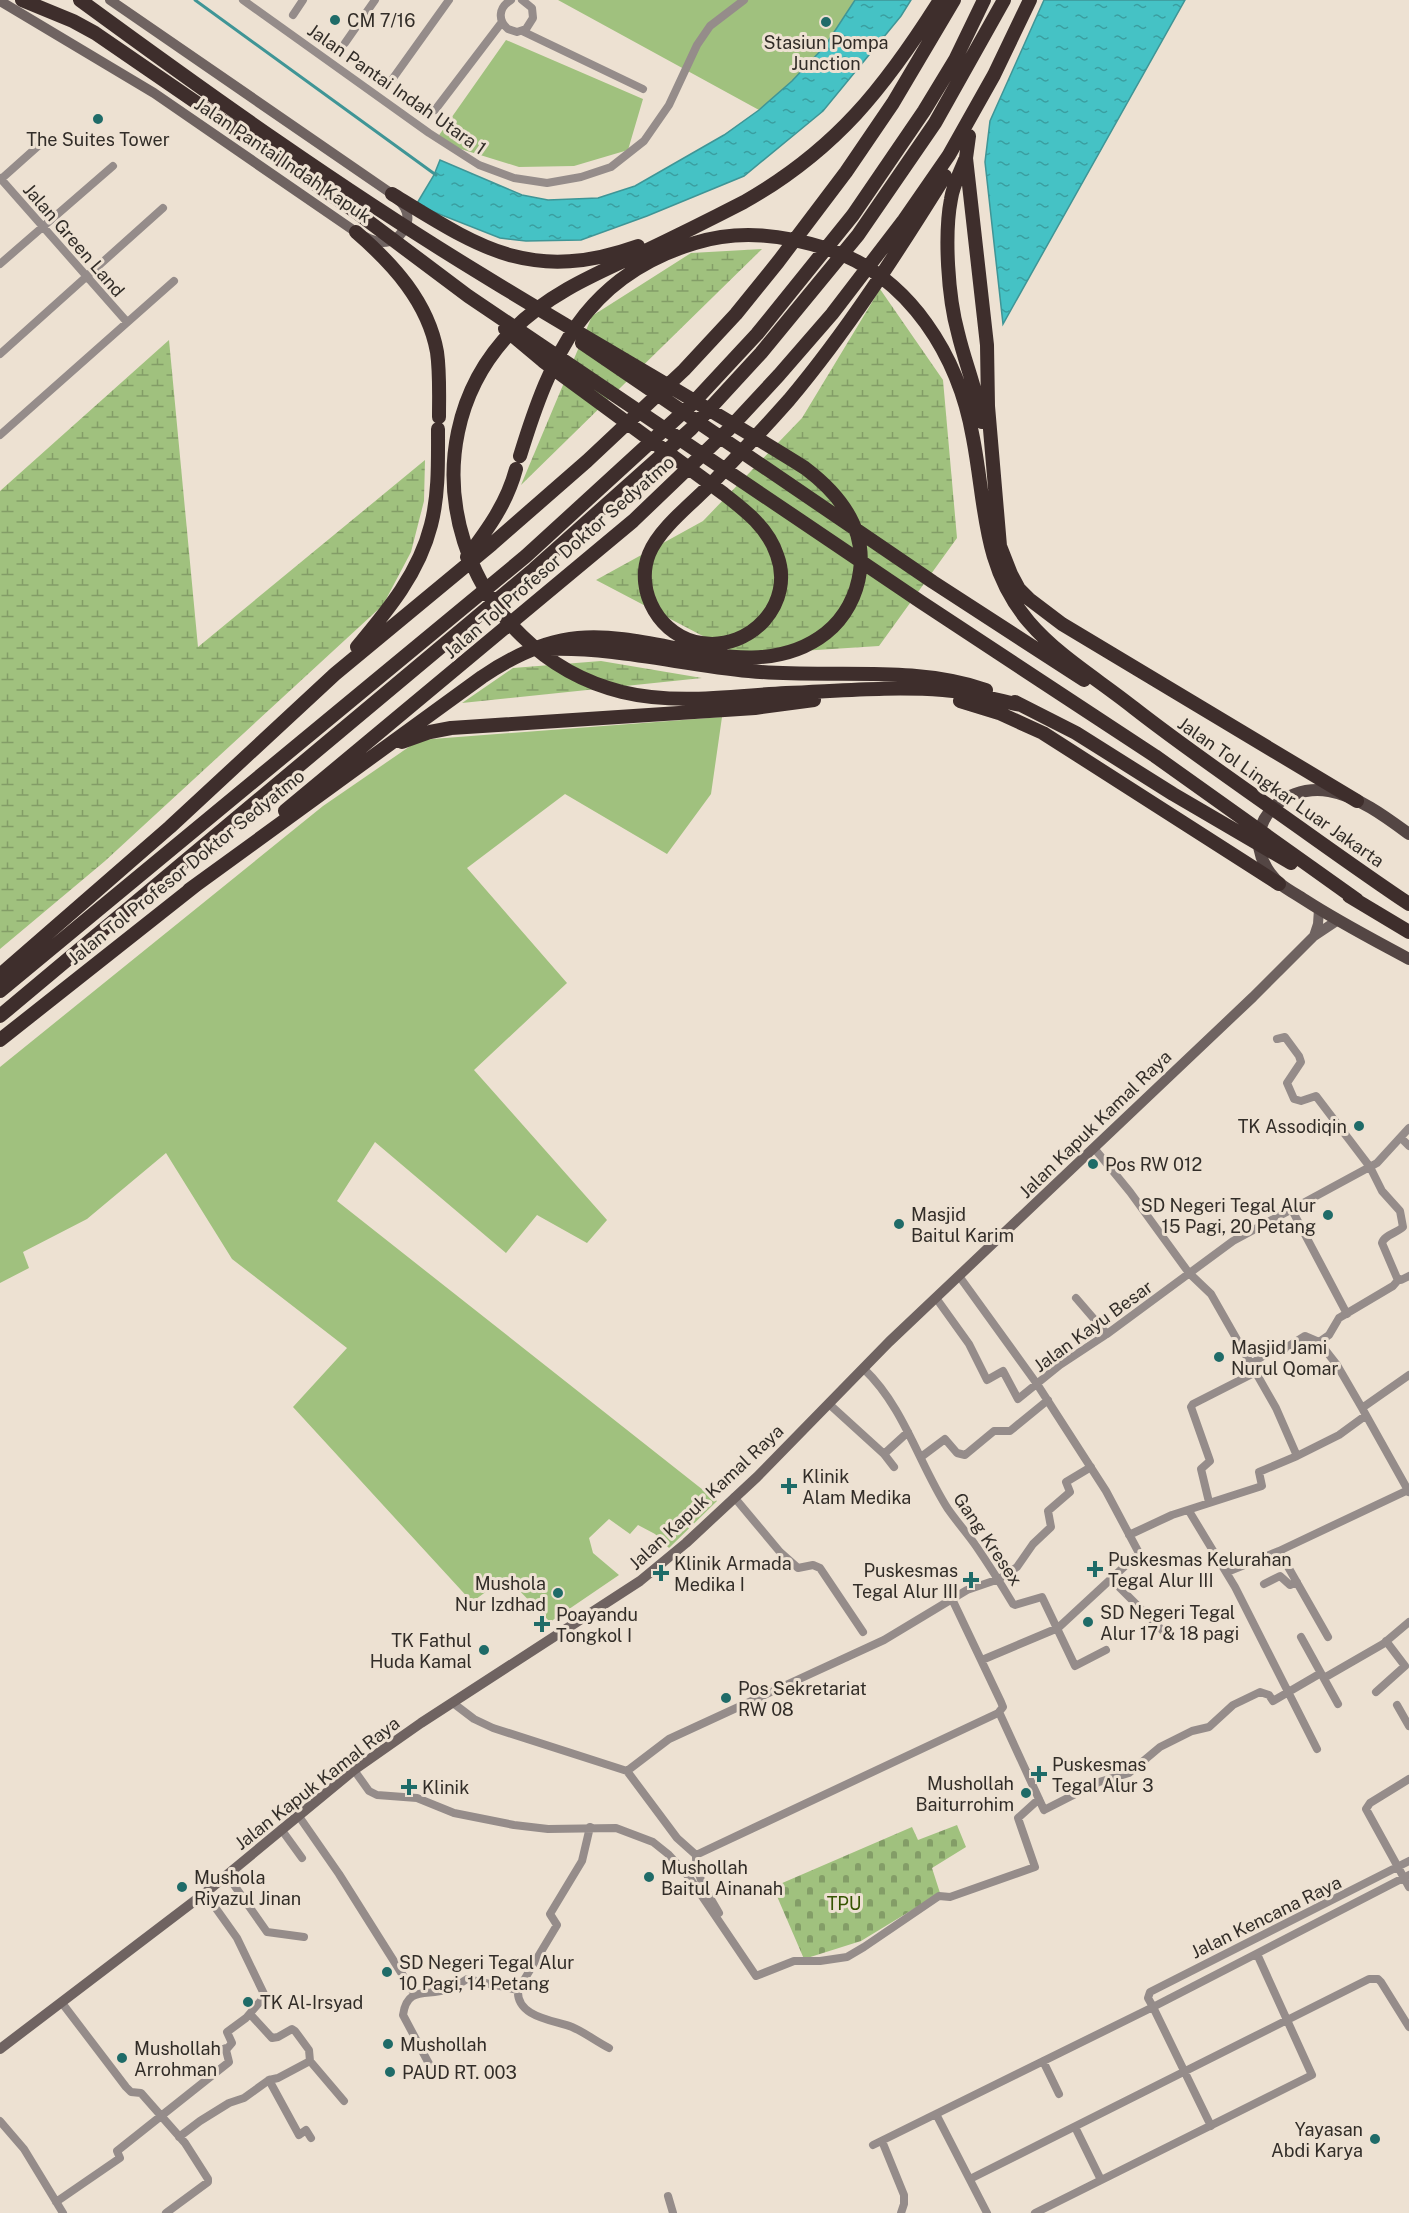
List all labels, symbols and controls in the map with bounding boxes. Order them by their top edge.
place label: CM 7/16 [347,10,415,31]
marker: CM 7/16 [328,13,342,27]
marker: Stasiun Pompa Junction [819,15,833,29]
street label: Jalan Pantai Indah Utara 1 [304,19,490,159]
place label: Stasiun Pompa Junction [763,32,889,74]
street label: Jalan Pantai Indah Kapuk [191,93,375,227]
marker: The Suites Tower [91,112,105,126]
place label: The Suites Tower [26,129,170,150]
street label: Jalan Green Land [19,179,129,301]
street label: Jalan Tol Profesor Doktor Sedyatmo [440,451,678,663]
street label: Jalan Tol Lingkar Luar Jakarta [1174,713,1388,871]
street label: Jalan Tol Profesor Doktor Sedyatmo [64,765,308,969]
street label: Jalan Kapuk Kamal Raya [1015,1046,1175,1202]
place label: TK Assodiqin [1238,1116,1347,1137]
marker: TK Assodiqin [1352,1119,1366,1133]
place label: Pos RW 012 [1105,1154,1202,1175]
marker: Pos RW 012 [1086,1157,1100,1171]
place label: SD Negeri Tegal Alur 15 Pagi, 20 Petang [1141,1195,1316,1237]
place label: Masjid Baitul Karim [911,1204,1014,1246]
marker: SD Negeri Tegal Alur 15 Pagi, 20 Petang [1321,1208,1335,1222]
marker: Masjid Baitul Karim [892,1217,906,1231]
street label: Jalan Kayu Besar [1030,1276,1156,1376]
place label: Masjid Jami Nurul Qomar [1231,1337,1339,1379]
marker: Masjid Jami Nurul Qomar [1212,1350,1226,1364]
street label: Jalan Kapuk Kamal Raya [625,1420,787,1574]
place label: Klinik Alam Medika [802,1466,911,1508]
marker: Klinik Alam Medika [780,1477,798,1495]
street label: Gang Kresex [949,1489,1027,1589]
place label: Puskesmas Kelurahan Tegal Alur III [1108,1549,1292,1591]
place label: Klinik Armada Medika I [674,1553,792,1595]
place label: Puskesmas Tegal Alur III [853,1560,958,1602]
marker: Puskesmas Kelurahan Tegal Alur III [1086,1560,1104,1578]
marker: Klinik Armada Medika I [652,1564,670,1582]
marker: Puskesmas Tegal Alur III [962,1571,980,1589]
place label: Mushola Nur Izdhad [455,1573,546,1615]
marker: Mushola Nur Izdhad [551,1586,565,1600]
place label: SD Negeri Tegal Alur 17 & 18 pagi [1100,1602,1239,1644]
place label: Poayandu Tongkol I [556,1604,638,1646]
marker: Poayandu Tongkol I [533,1615,551,1633]
marker: SD Negeri Tegal Alur 17 & 18 pagi [1081,1615,1095,1629]
place label: TK Fathul Huda Kamal [370,1630,472,1672]
marker: TK Fathul Huda Kamal [477,1643,491,1657]
place label: Pos Sekretariat RW 08 [738,1678,867,1720]
marker: Pos Sekretariat RW 08 [719,1691,733,1705]
street label: Jalan Kapuk Kamal Raya [230,1712,404,1854]
place label: Puskesmas Tegal Alur 3 [1052,1754,1154,1796]
marker: Puskesmas Tegal Alur 3 [1030,1765,1048,1783]
place label: Mushollah Baiturrohim [915,1773,1014,1815]
place label: Klinik [422,1777,469,1798]
marker: Klinik [400,1778,418,1796]
marker: Mushollah Baiturrohim [1019,1786,1033,1800]
place label: Mushollah Baitul Ainanah [661,1857,783,1899]
place label: Mushola Riyazul Jinan [194,1867,301,1909]
marker: Mushollah Baitul Ainanah [642,1870,656,1884]
street label: Jalan Kencana Raya [1187,1871,1345,1963]
marker: Mushola Riyazul Jinan [175,1880,189,1894]
park label: TPU [827,1893,861,1914]
place label: SD Negeri Tegal Alur 10 Pagi, 14 Petang [399,1952,574,1994]
marker: SD Negeri Tegal Alur 10 Pagi, 14 Petang [380,1965,394,1979]
place label: TK Al-Irsyad [260,1992,363,2013]
marker: TK Al-Irsyad [241,1995,255,2009]
place label: Mushollah [400,2034,487,2055]
marker: Mushollah [381,2037,395,2051]
place label: Mushollah Arrohman [134,2038,221,2080]
marker: Mushollah Arrohman [115,2051,129,2065]
place label: PAUD RT. 003 [402,2062,517,2083]
marker: PAUD RT. 003 [383,2065,397,2079]
place label: Yayasan Abdi Karya [1271,2119,1363,2161]
marker: Yayasan Abdi Karya [1368,2132,1382,2146]

